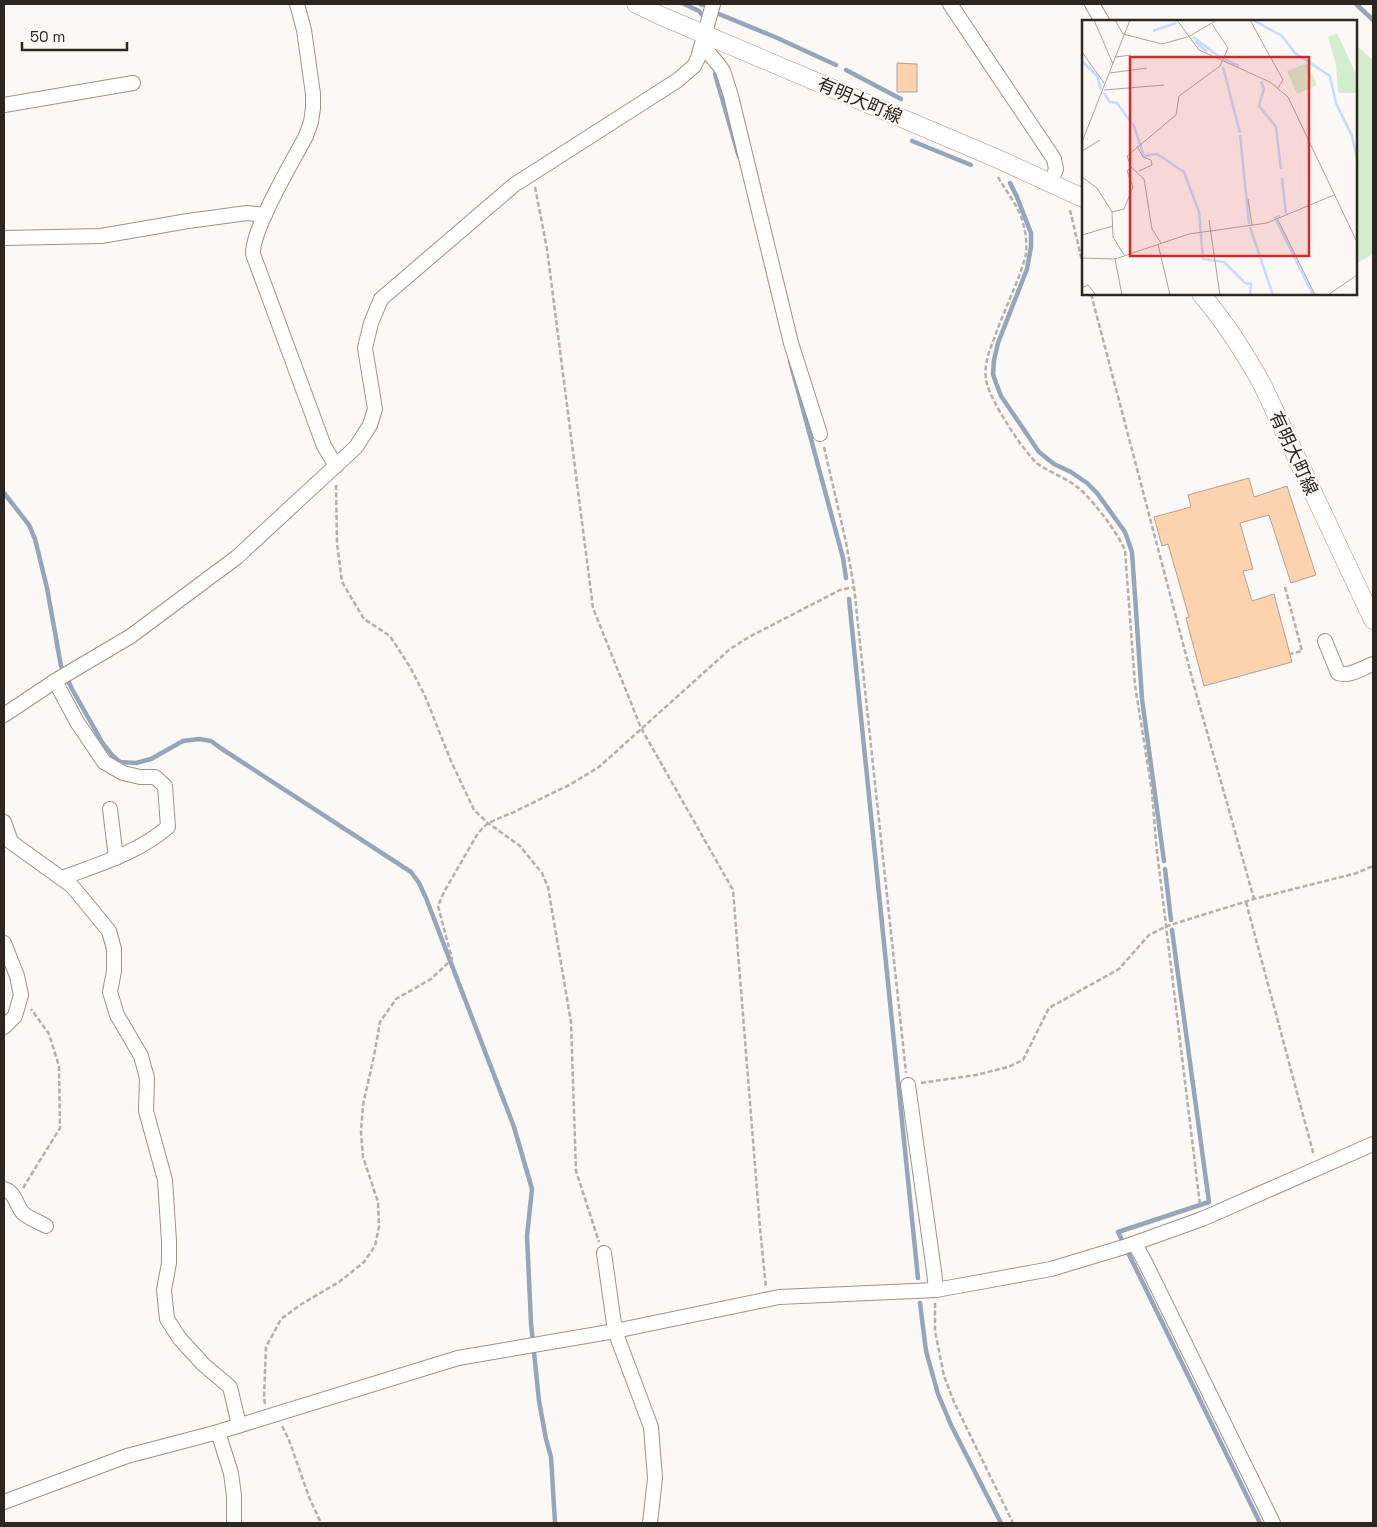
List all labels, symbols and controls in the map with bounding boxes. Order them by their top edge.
scale bar [22,20,128,52]
inset map [1082,20,1357,295]
text: 50 m [30,27,65,46]
street label: 有明大町線 [814,72,906,128]
street label: 有明大町線 [1265,407,1323,499]

